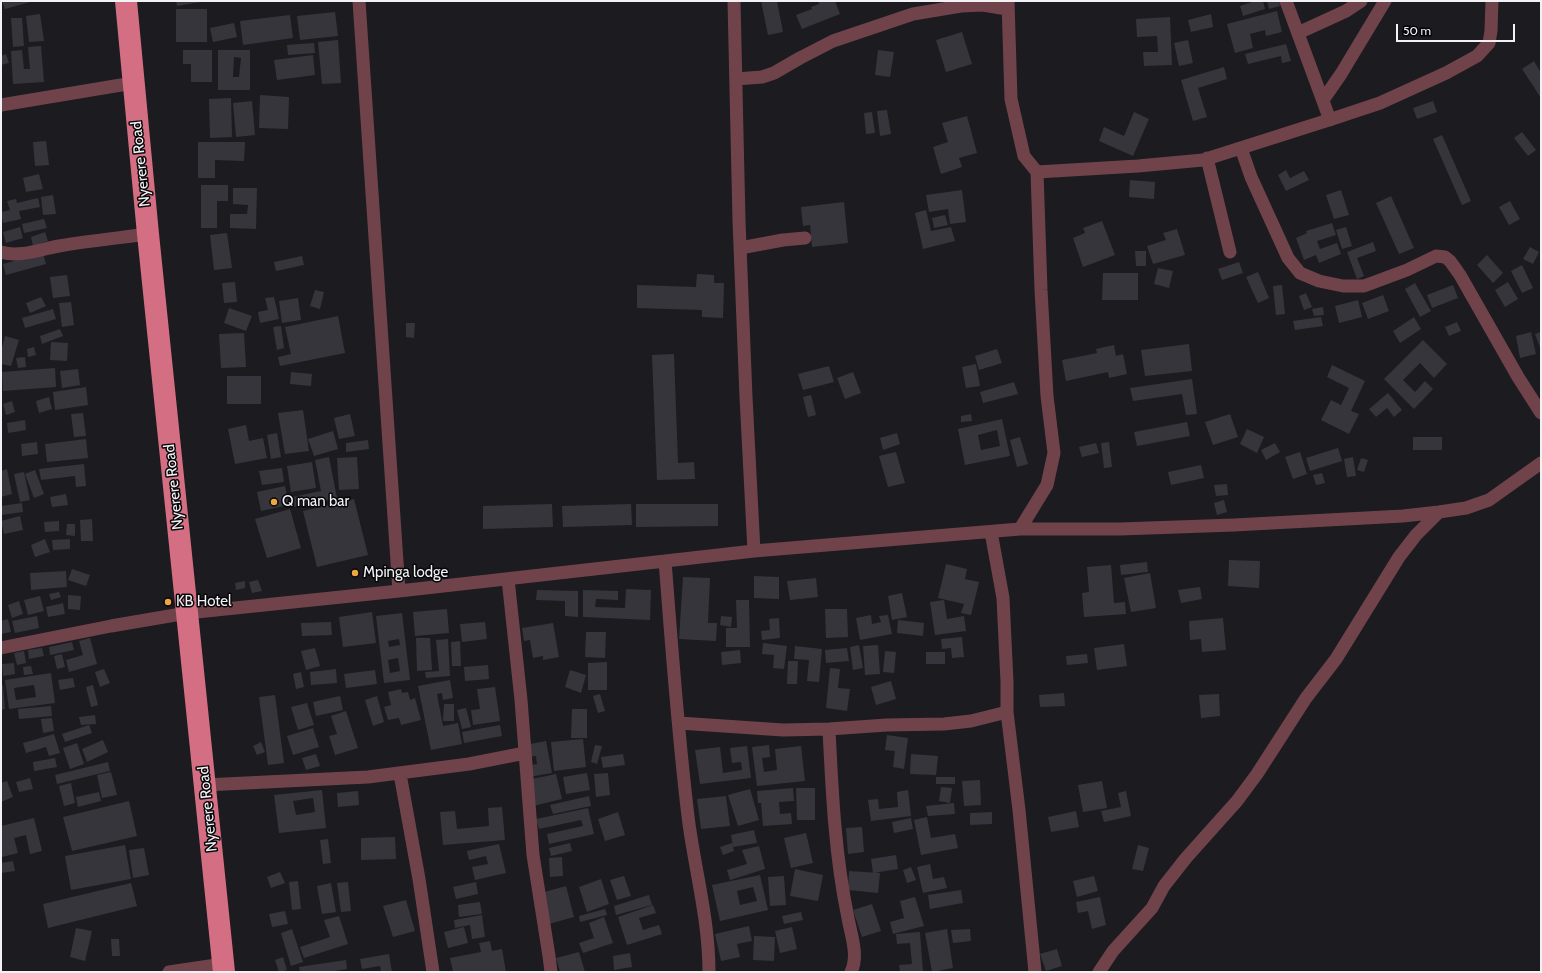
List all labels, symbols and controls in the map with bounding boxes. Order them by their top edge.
scale bar [1398,16,1517,42]
text: 50 m [1403,23,1431,38]
street label: Nyerere Road [128,120,154,208]
street label: Nyerere Road [161,443,187,531]
place label: Q man bar [282,493,349,511]
marker: Q man bar [269,497,279,507]
place label: Mpinga lodge [363,564,448,582]
marker: Mpinga lodge [350,568,360,578]
place label: KB Hotel [176,593,232,611]
marker: KB Hotel [163,597,173,607]
street label: Nyerere Road [195,765,221,853]

